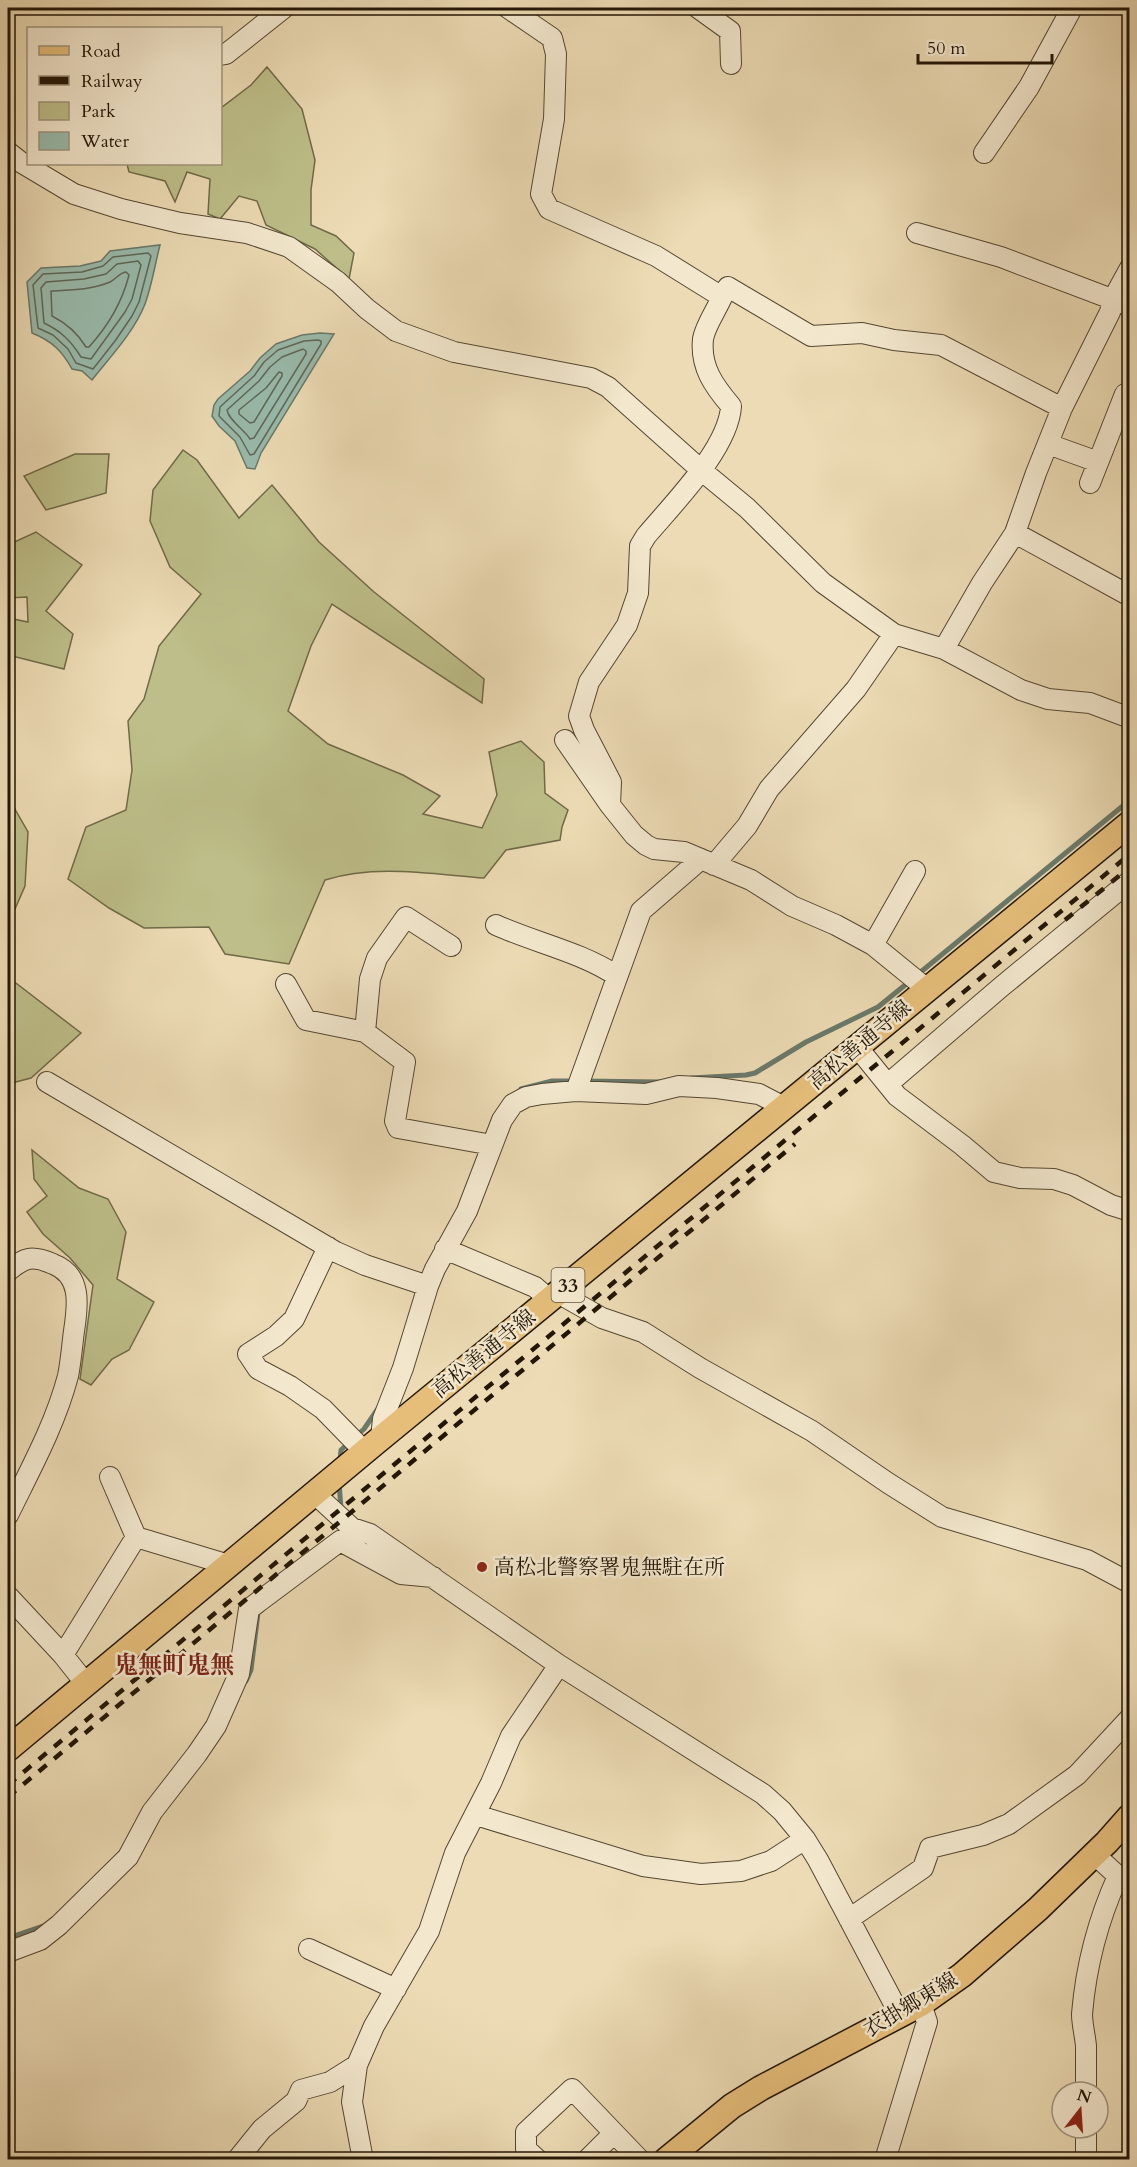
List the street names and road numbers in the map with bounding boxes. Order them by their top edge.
street label: 高松善通寺線 [802,993,918,1097]
road number: 33 [552,1268,584,1302]
street label: 高松善通寺線 [426,1303,542,1405]
street label: 衣掛郷東線 [859,1966,963,2044]

